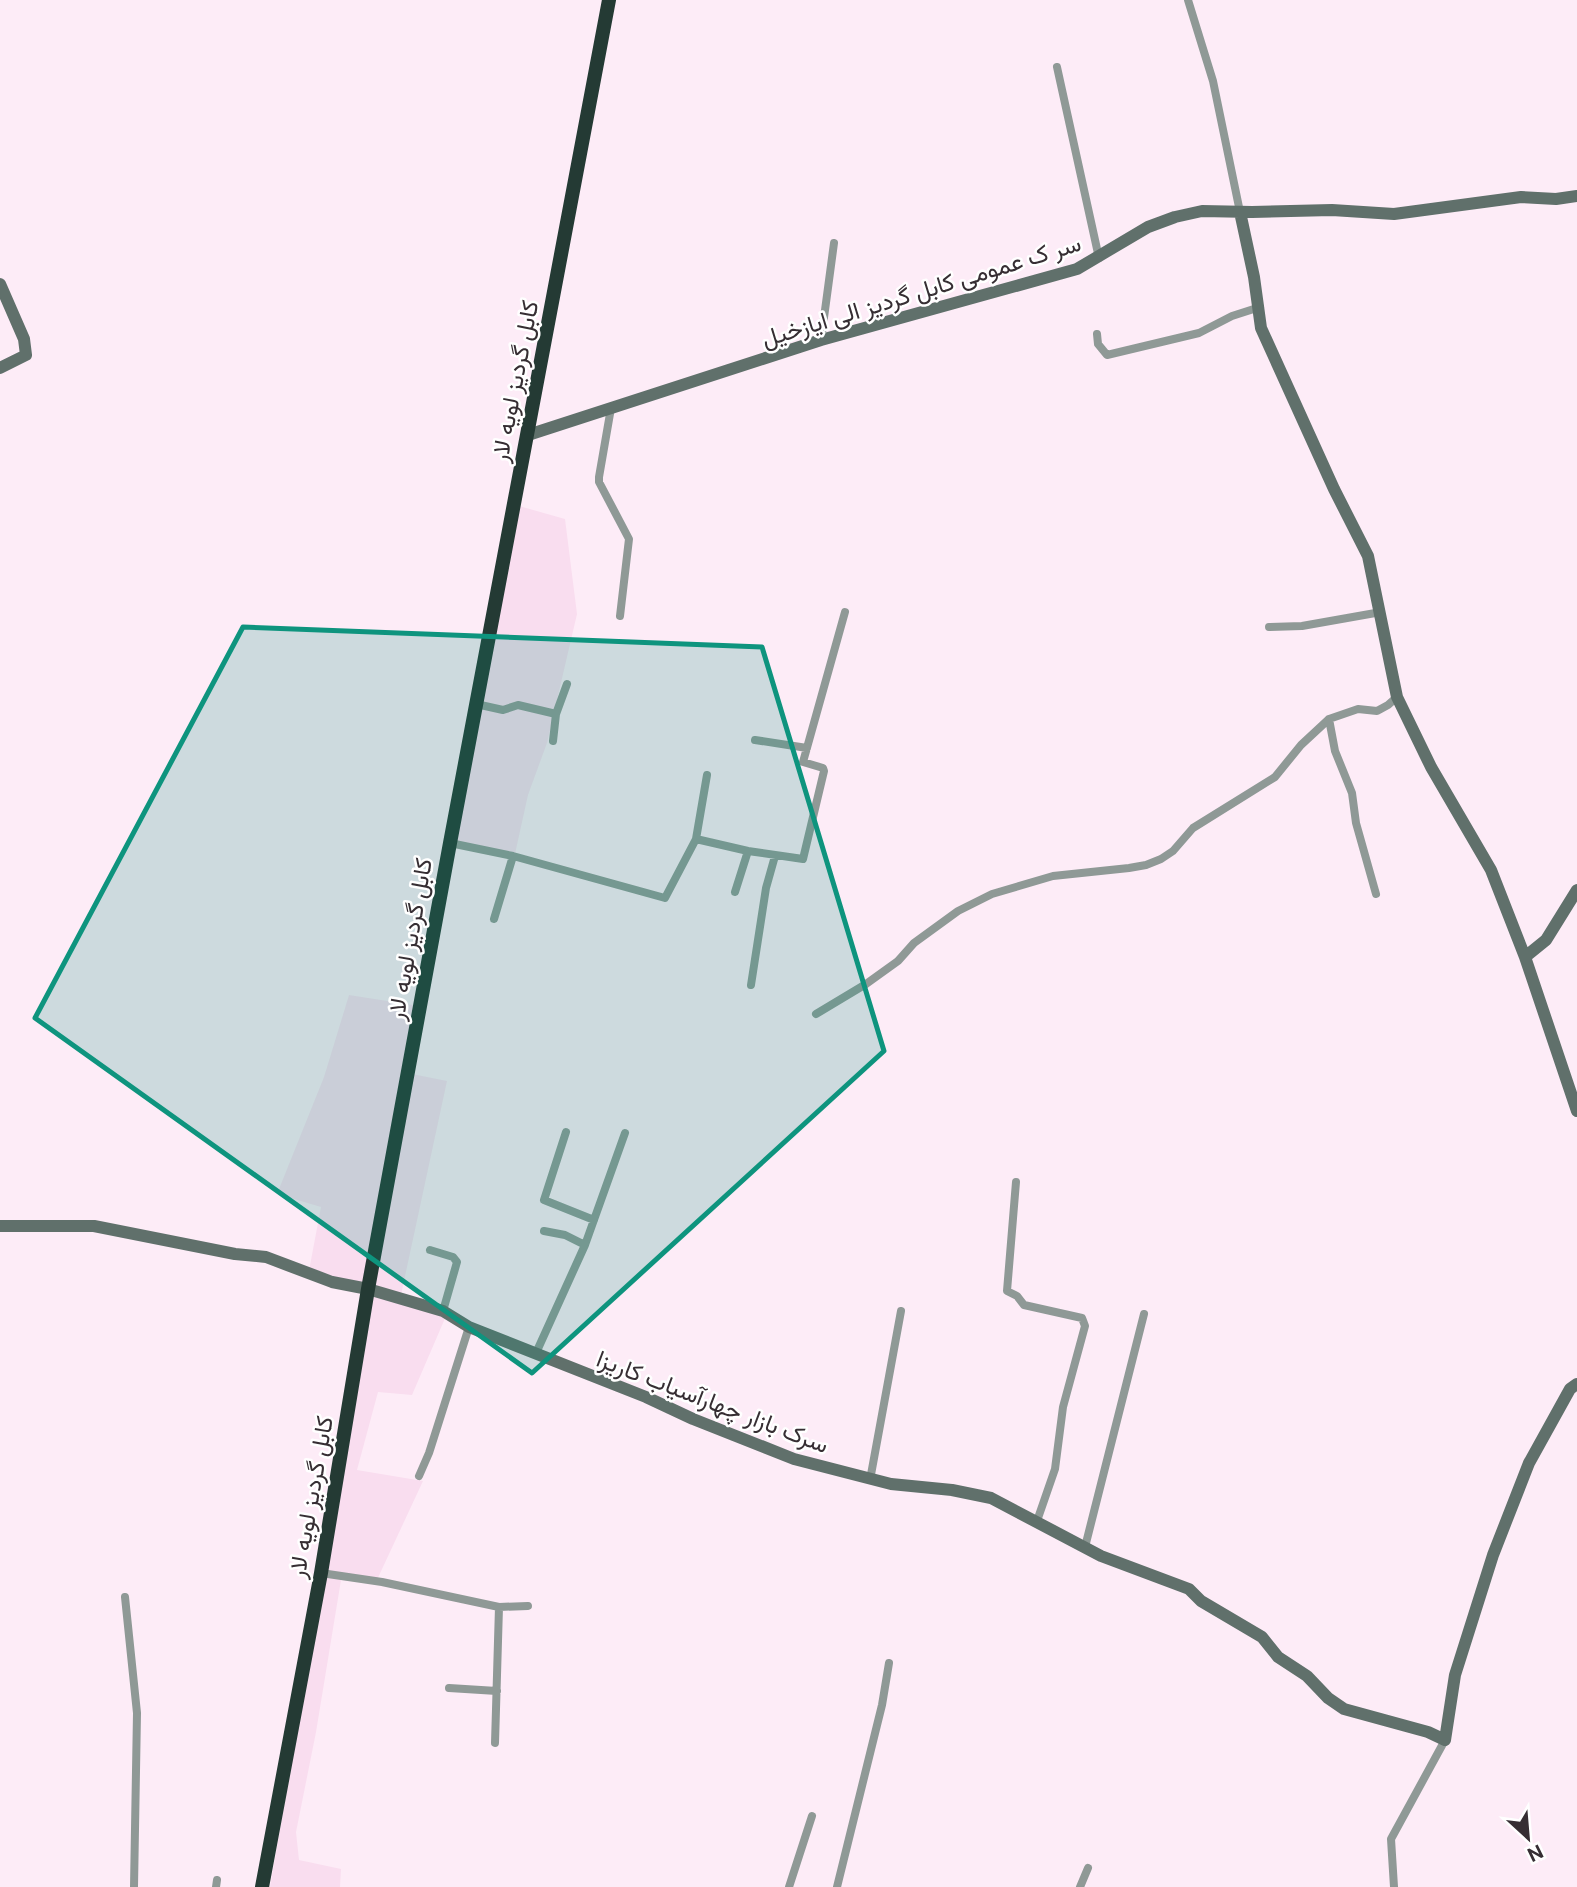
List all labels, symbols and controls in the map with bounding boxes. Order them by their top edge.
street label: سر ک عمومی کابل گردیز الی ایازخیل [758,228,1085,354]
street label: کابل گردیز لویه لار [484,298,545,466]
street label: کابل گردیز لویه لار [381,856,439,1024]
street label: سرک بازار چهارآسیاب کاریزا [592,1344,833,1461]
street label: کابل گردیز لویه لار [282,1414,340,1582]
north arrow [1493,1803,1563,1873]
text: N [1524,1840,1547,1866]

